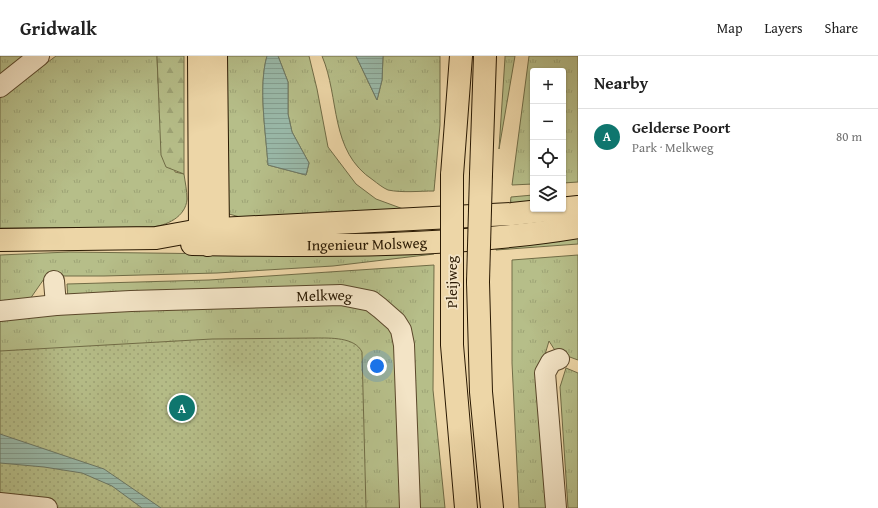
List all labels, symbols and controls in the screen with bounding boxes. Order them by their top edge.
text: Gridwalk [20,14,97,42]
text: Map [717,18,743,38]
text: Layers [765,18,803,38]
text: Share [825,18,858,38]
map controls [530,68,566,212]
button: + [530,68,566,104]
text: Nearby [594,70,648,95]
button: − [530,104,566,140]
text: Gelderse Poort [632,117,730,138]
text: A [603,127,611,146]
text: 80 m [836,127,862,146]
text: Park · Melkweg [632,138,714,157]
button: locate [530,140,566,176]
button: layers [530,176,566,212]
street label: Ingenieur Molsweg [307,231,428,255]
street label: Pleijweg [441,255,462,308]
street label: Melkweg [296,284,355,307]
your location [367,356,387,376]
pin: A [169,393,195,423]

